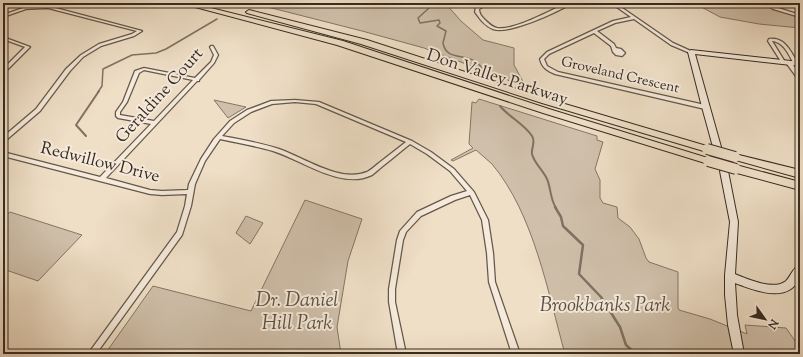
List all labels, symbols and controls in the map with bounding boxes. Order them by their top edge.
street label: Geraldine Court [111,43,210,149]
street label: Don Valley Parkway [423,44,571,112]
street label: Groveland Crescent [559,53,681,99]
street label: Redwillow Drive [38,137,162,189]
park label: Dr. Daniel Hill Park [255,287,339,339]
park label: Brookbanks Park [540,292,670,321]
north arrow [745,299,785,339]
text: N [763,315,782,332]

